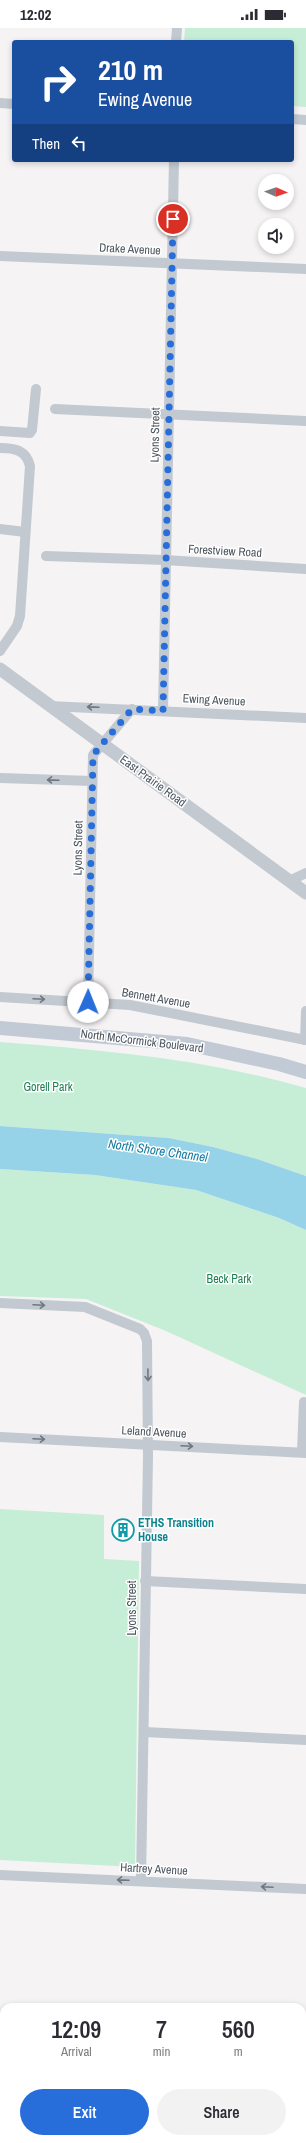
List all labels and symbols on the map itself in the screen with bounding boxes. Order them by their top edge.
north arrow [258,174,294,210]
pin [156,202,190,236]
street label: Drake Avenue [99,239,161,259]
street label: Lyons Street [147,407,163,463]
street label: Forestview Road [188,541,262,561]
street label: Ewing Avenue [182,690,246,710]
one-way arrow [87,704,100,711]
street label: East Prairie Road [117,752,189,810]
one-way arrow [47,776,60,783]
street label: Lyons Street [70,820,86,876]
position arrow [67,981,109,1023]
street label: Bennett Avenue [120,984,192,1012]
one-way arrow [32,996,45,1003]
street label: North McCormick Boulevard [80,1026,204,1056]
park label: Gorell Park [23,1079,73,1095]
water label: North Shore Channel [107,1135,209,1166]
park label: Beck Park [207,1271,251,1287]
one-way arrow [32,1301,45,1308]
one-way arrow [144,1368,152,1381]
street label: Leland Avenue [121,1422,187,1442]
one-way arrow [32,1435,45,1443]
one-way arrow [180,1443,193,1450]
place label: ETHS Transition House [138,1515,214,1545]
building icon: ETHS Transition House [110,1517,136,1543]
street label: Lyons Street [124,1580,140,1635]
street label: Hartrey Avenue [120,1859,188,1879]
one-way arrow [117,1876,130,1884]
one-way arrow [261,1884,274,1891]

